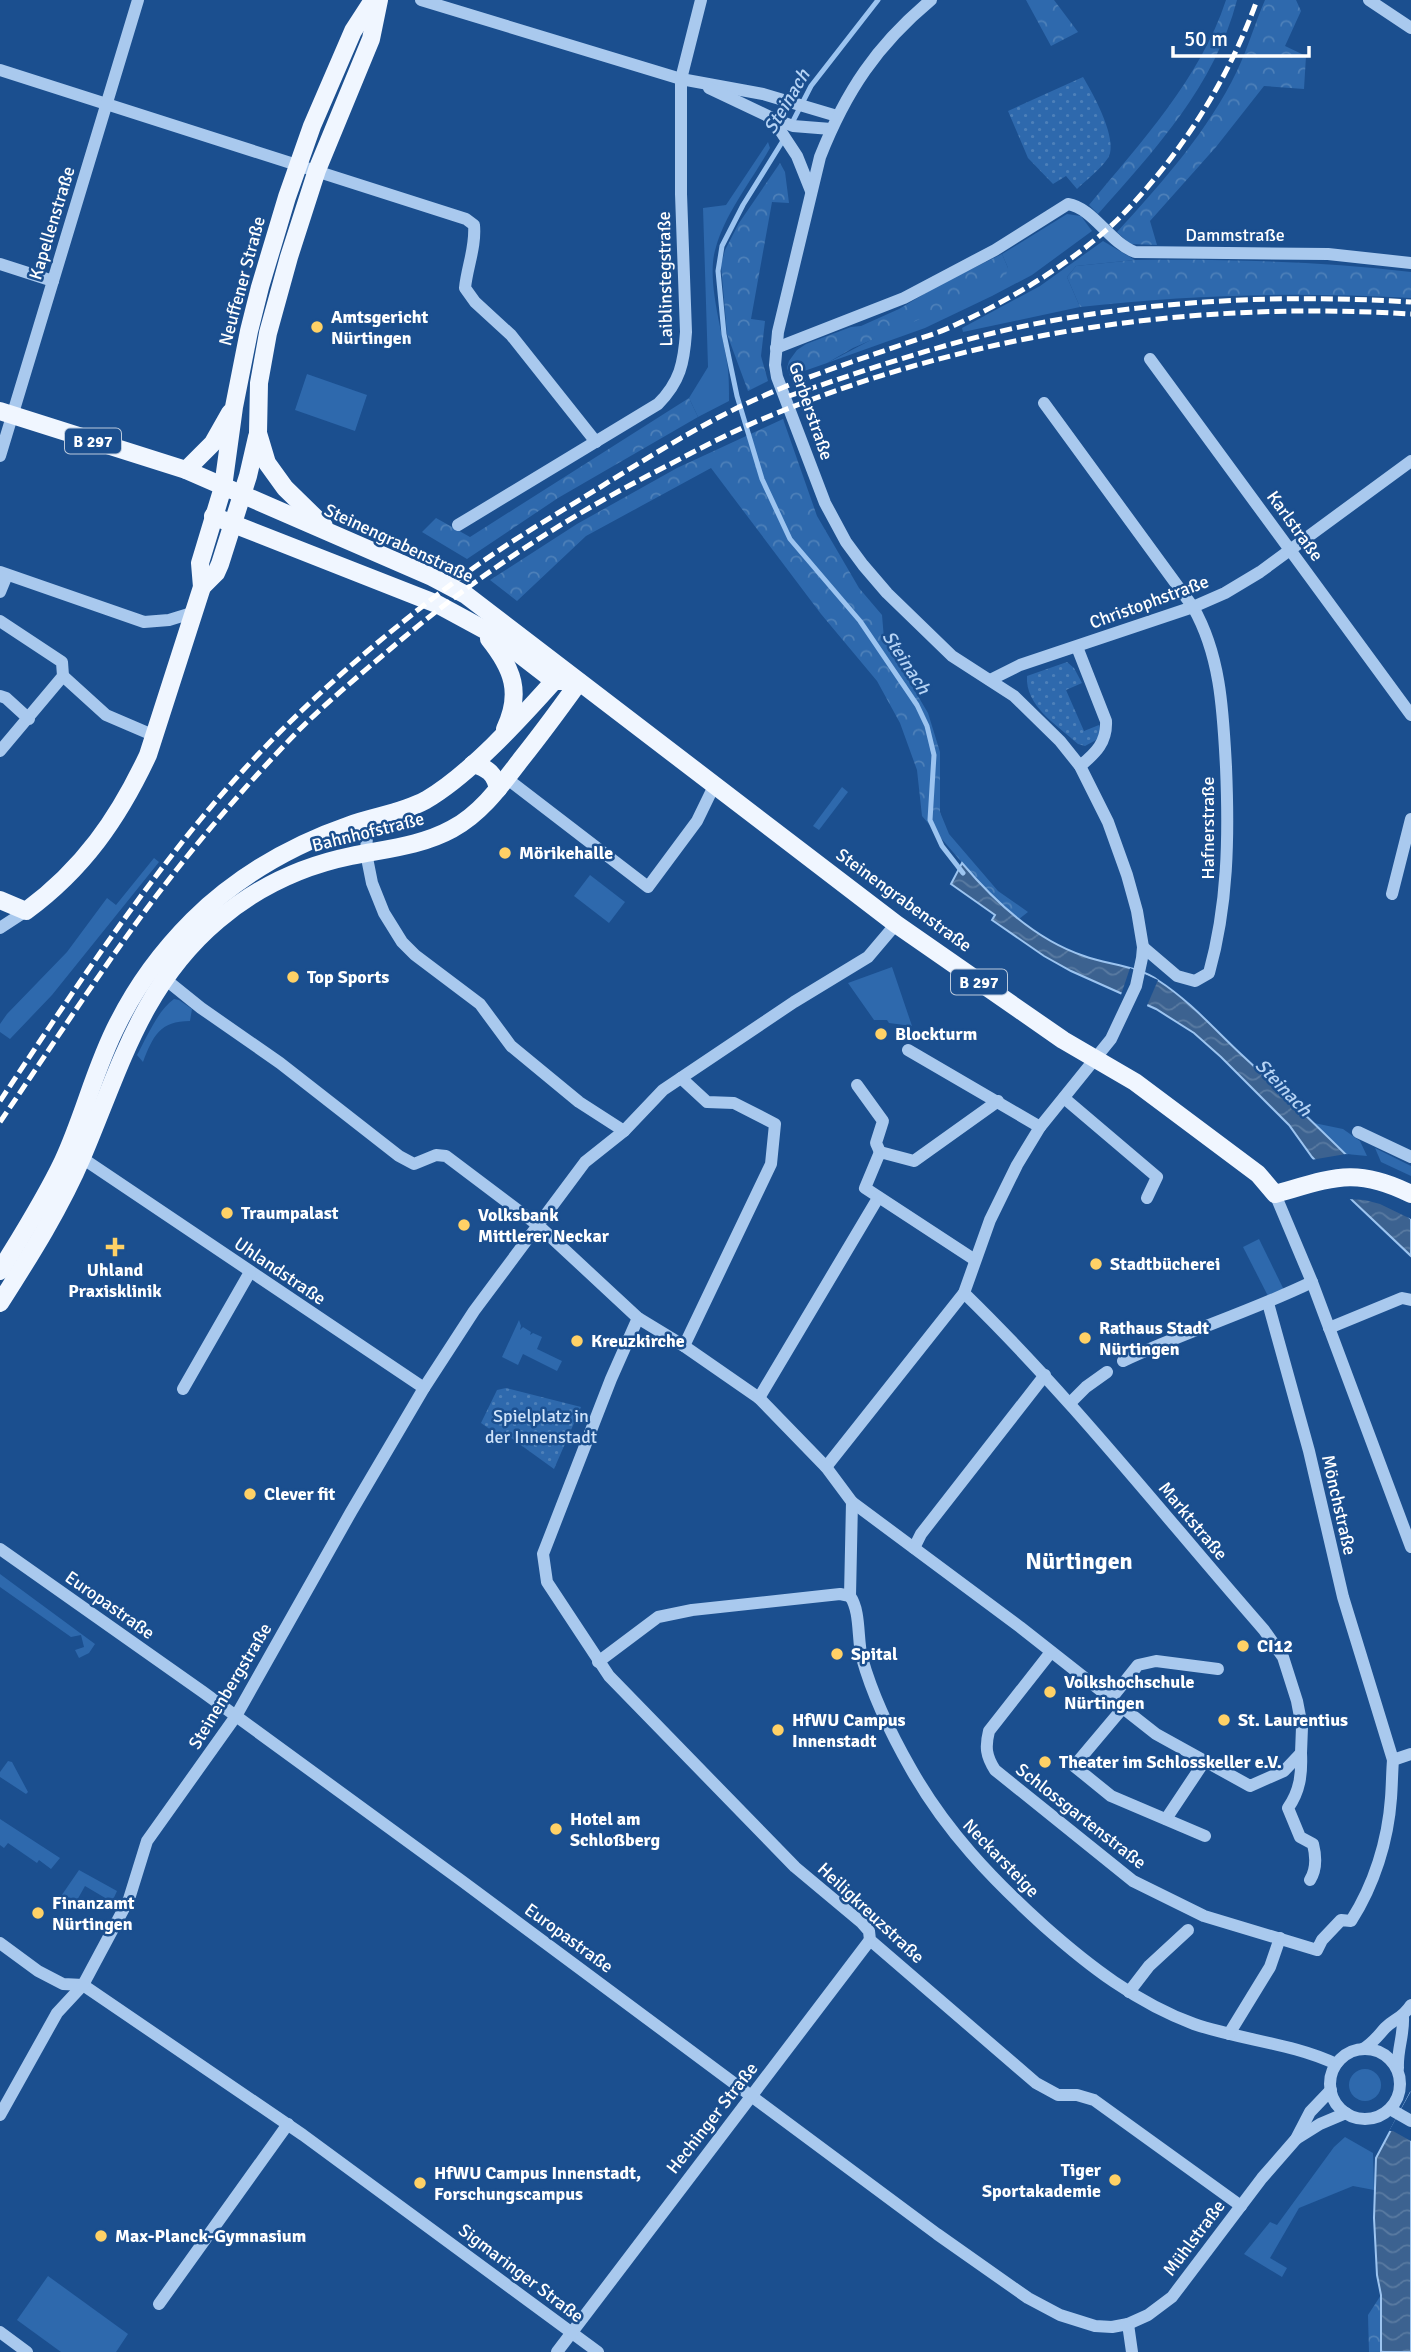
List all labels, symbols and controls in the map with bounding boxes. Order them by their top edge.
scale bar [1173,14,1310,58]
text: 50 m [1184,26,1228,52]
water label: Steinach [758,64,816,138]
street label: Kapellenstraße [24,164,80,282]
street label: Laiblinstegstraße [653,211,677,347]
street label: Neuffener Straße [214,214,270,348]
street label: Dammstraße [1185,224,1285,246]
place label: Amtsgericht Nürtingen [331,306,429,349]
marker: Amtsgericht Nürtingen [309,319,325,335]
street label: Gerberstraße [784,359,838,463]
road number: B 297 [65,428,121,454]
street label: Karlstraße [1262,486,1328,566]
street label: Steinengrabenstraße [321,499,477,587]
street label: Christophstraße [1086,570,1212,634]
water label: Steinach [877,626,936,699]
street label: Hafnerstraße [1197,777,1219,879]
street label: Bahnhofstraße [310,807,426,857]
place label: Mörikehalle [519,842,613,864]
street label: Steinengrabenstraße [832,843,976,957]
marker: Mörikehalle [497,845,513,861]
place label: Top Sports [307,966,389,988]
marker: Top Sports [285,969,301,985]
road number: B 297 [951,970,1007,994]
place label: Blockturm [895,1023,977,1045]
marker: Blockturm [873,1026,889,1042]
water label: Steinach [1250,1054,1317,1122]
place label: Traumpalast [241,1202,339,1224]
place label: Volksbank Mittlerer Neckar [478,1204,610,1247]
marker: Traumpalast [219,1205,235,1221]
marker: Volksbank Mittlerer Neckar [456,1217,472,1233]
street label: Uhlandstraße [230,1232,330,1310]
marker: Uhland Praxisklinik [105,1237,125,1257]
place label: Stadtbücherei [1110,1253,1220,1275]
marker: Stadtbücherei [1088,1256,1104,1272]
place label: Uhland Praxisklinik [68,1259,162,1302]
place label: Rathaus Stadt Nürtingen [1099,1317,1209,1360]
place label: Kreuzkirche [591,1330,685,1352]
marker: Rathaus Stadt Nürtingen [1077,1330,1093,1346]
marker: Kreuzkirche [569,1333,585,1349]
park label: Spielplatz in der Innenstadt [485,1405,597,1448]
street label: Mönchstraße [1317,1453,1361,1557]
street label: Marktstraße [1154,1477,1232,1565]
place label: Clever fit [264,1483,336,1505]
marker: Clever fit [242,1486,258,1502]
district label: Nürtingen [1025,1546,1133,1576]
street label: Europastraße [61,1566,159,1644]
street label: Steinenbergstraße [184,1619,276,1753]
place label: CI12 [1257,1635,1293,1657]
marker: CI12 [1235,1638,1251,1654]
place label: Spital [851,1643,898,1665]
marker: Spital [829,1646,845,1662]
place label: Volkshochschule Nürtingen [1064,1671,1195,1714]
marker: Volkshochschule Nürtingen [1042,1684,1058,1700]
place label: HfWU Campus Innenstadt [792,1709,906,1752]
place label: St. Laurentius [1238,1709,1348,1731]
marker: St. Laurentius [1216,1712,1232,1728]
marker: HfWU Campus Innenstadt [770,1722,786,1738]
place label: Theater im Schlosskeller e.V. [1059,1751,1282,1773]
marker: Theater im Schlosskeller e.V. [1037,1754,1053,1770]
street label: Schlossgartenstraße [1012,1758,1150,1874]
place label: Hotel am Schloßberg [570,1808,661,1851]
street label: Neckarsteige [958,1814,1044,1902]
marker: Hotel am Schloßberg [548,1821,564,1837]
street label: Heiligkreuzstraße [813,1858,929,1968]
place label: Finanzamt Nürtingen [52,1892,135,1935]
street label: Europastraße [520,1898,618,1978]
marker: Finanzamt Nürtingen [30,1905,46,1921]
street label: Hechinger Straße [662,2058,762,2178]
place label: Tiger Sportakademie [982,2159,1102,2202]
place label: HfWU Campus Innenstadt, Forschungscampus [434,2162,641,2205]
marker: Tiger Sportakademie [1107,2172,1123,2188]
marker: HfWU Campus Innenstadt, Forschungscampus [412,2175,428,2191]
street label: Mühlstraße [1158,2196,1230,2280]
street label: Sigmaringer Straße [454,2219,588,2327]
place label: Max-Planck-Gymnasium [115,2225,306,2247]
marker: Max-Planck-Gymnasium [93,2228,109,2244]

